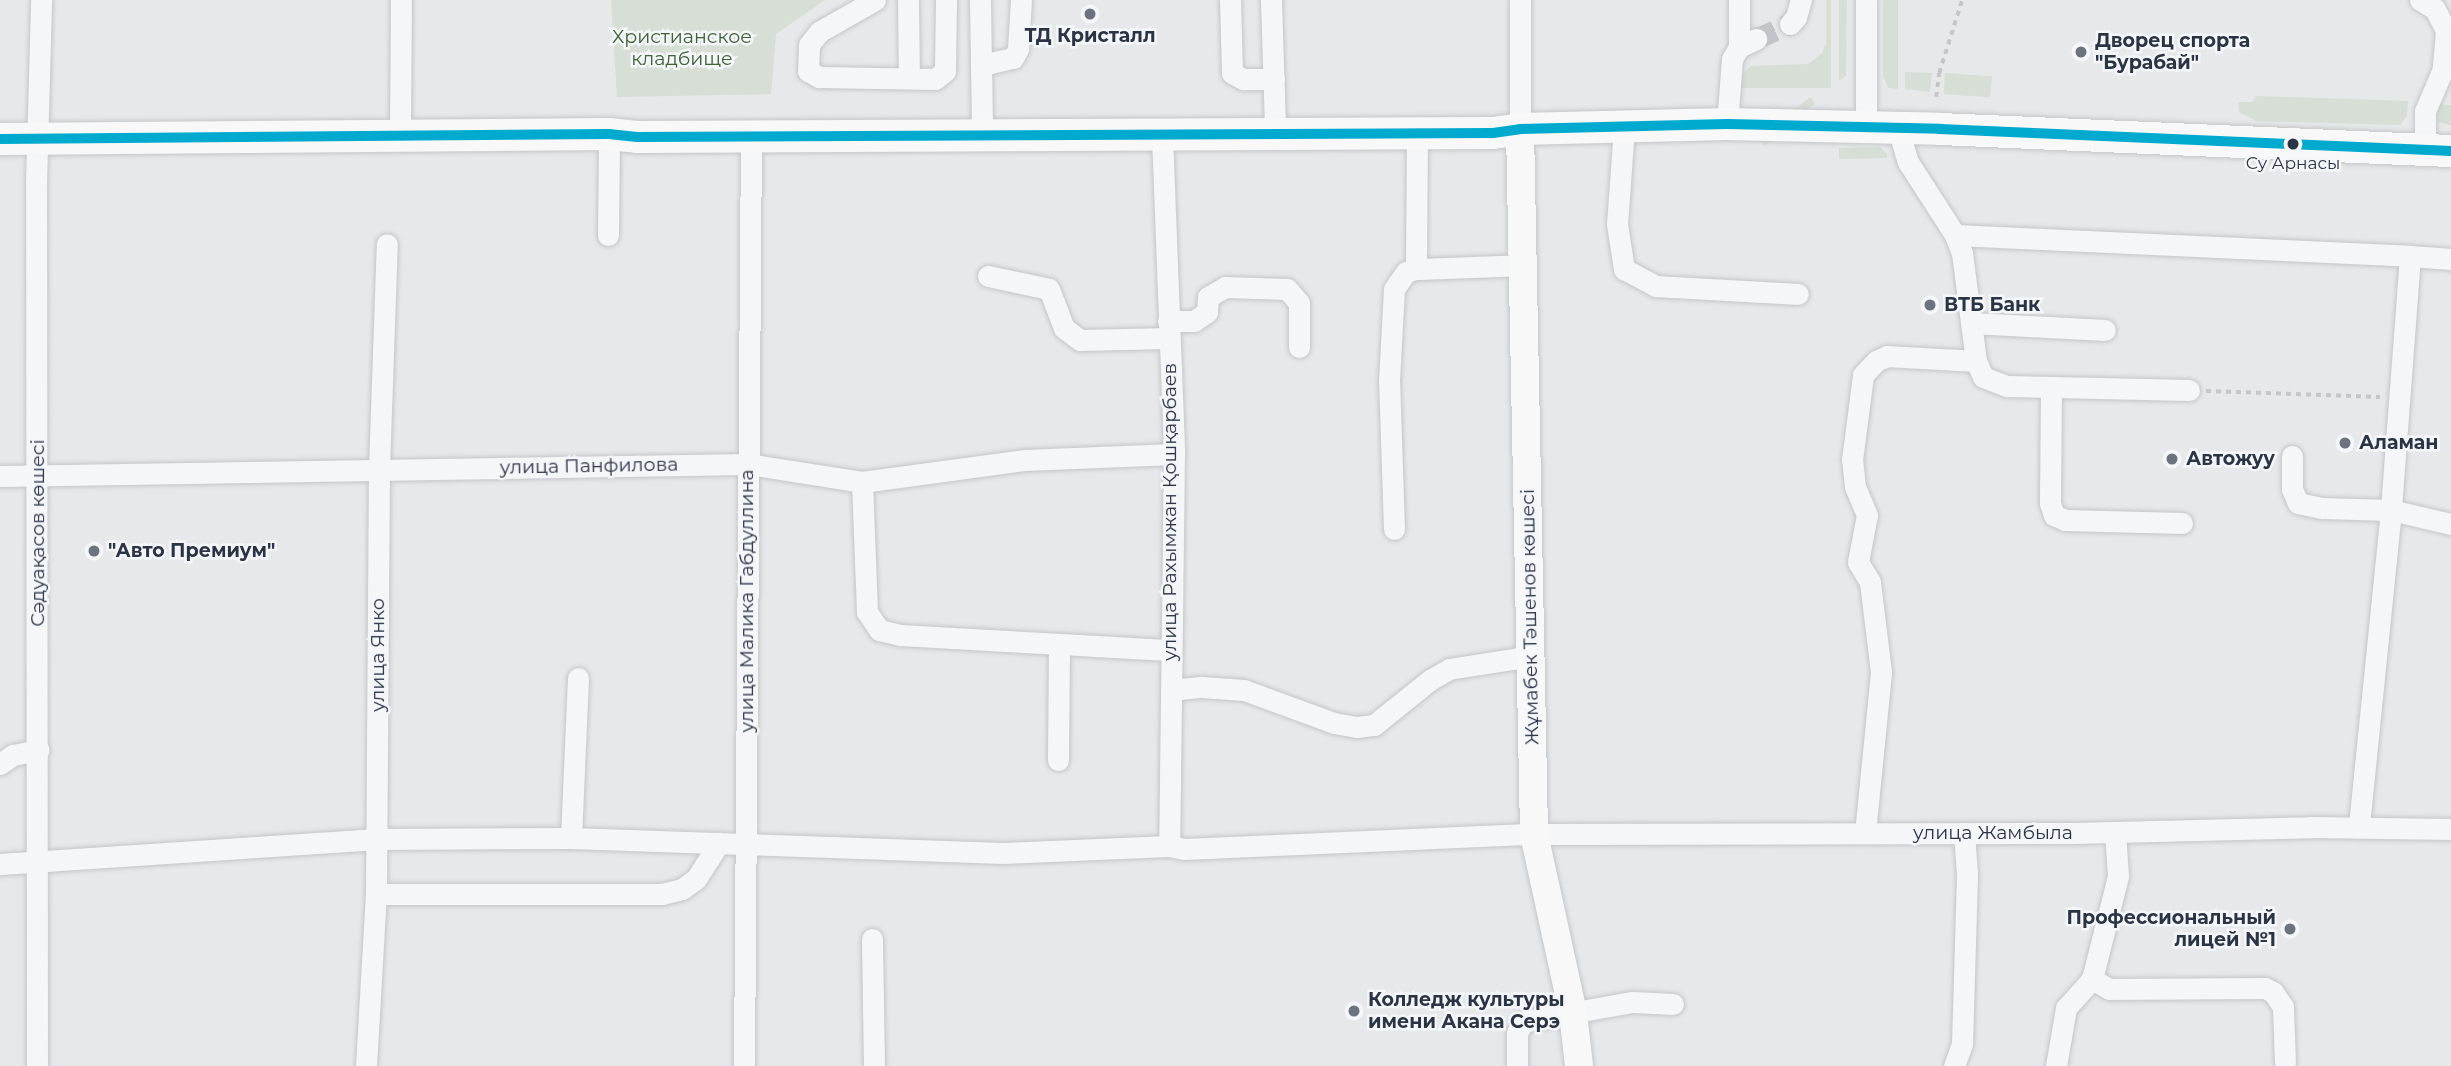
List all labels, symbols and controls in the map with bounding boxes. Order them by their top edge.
marker: ТД Кристалл [1082,6,1098,22]
place label: ТД Кристалл [1024,25,1156,47]
park label: Христианское кладбище [612,26,752,70]
place label: Дворец спорта "Бурабай" [2095,30,2250,74]
marker: Дворец спорта "Бурабай" [2073,44,2089,60]
marker: Су Арнасы [2286,137,2300,151]
place label: Су Арнасы [2246,154,2340,174]
place label: ВТБ Банк [1944,294,2040,316]
marker: ВТБ Банк [1922,297,1938,313]
street label: улица Рахымжан Қошқарбаев [1159,363,1181,661]
place label: Аламан [2359,432,2439,454]
marker: Аламан [2337,435,2353,451]
street label: Сәдуақасов көшесі [27,439,49,627]
place label: Автожуу [2186,448,2275,470]
marker: Автожуу [2164,451,2180,467]
street label: улица Панфилова [500,453,678,479]
street label: улица Малика Габдуллина [736,469,758,733]
street label: Жұмабек Тәшенов көшесі [1516,489,1544,745]
place label: "Авто Премиум" [108,540,275,562]
marker: "Авто Премиум" [86,543,102,559]
street label: улица Янко [367,598,389,712]
street label: улица Жамбыла [1913,822,2073,844]
place label: Профессиональный лицей №1 [2067,907,2276,951]
marker: Профессиональный лицей №1 [2282,921,2298,937]
place label: Колледж культуры имени Акана Серэ [1368,989,1565,1033]
marker: Колледж культуры имени Акана Серэ [1346,1003,1362,1019]

